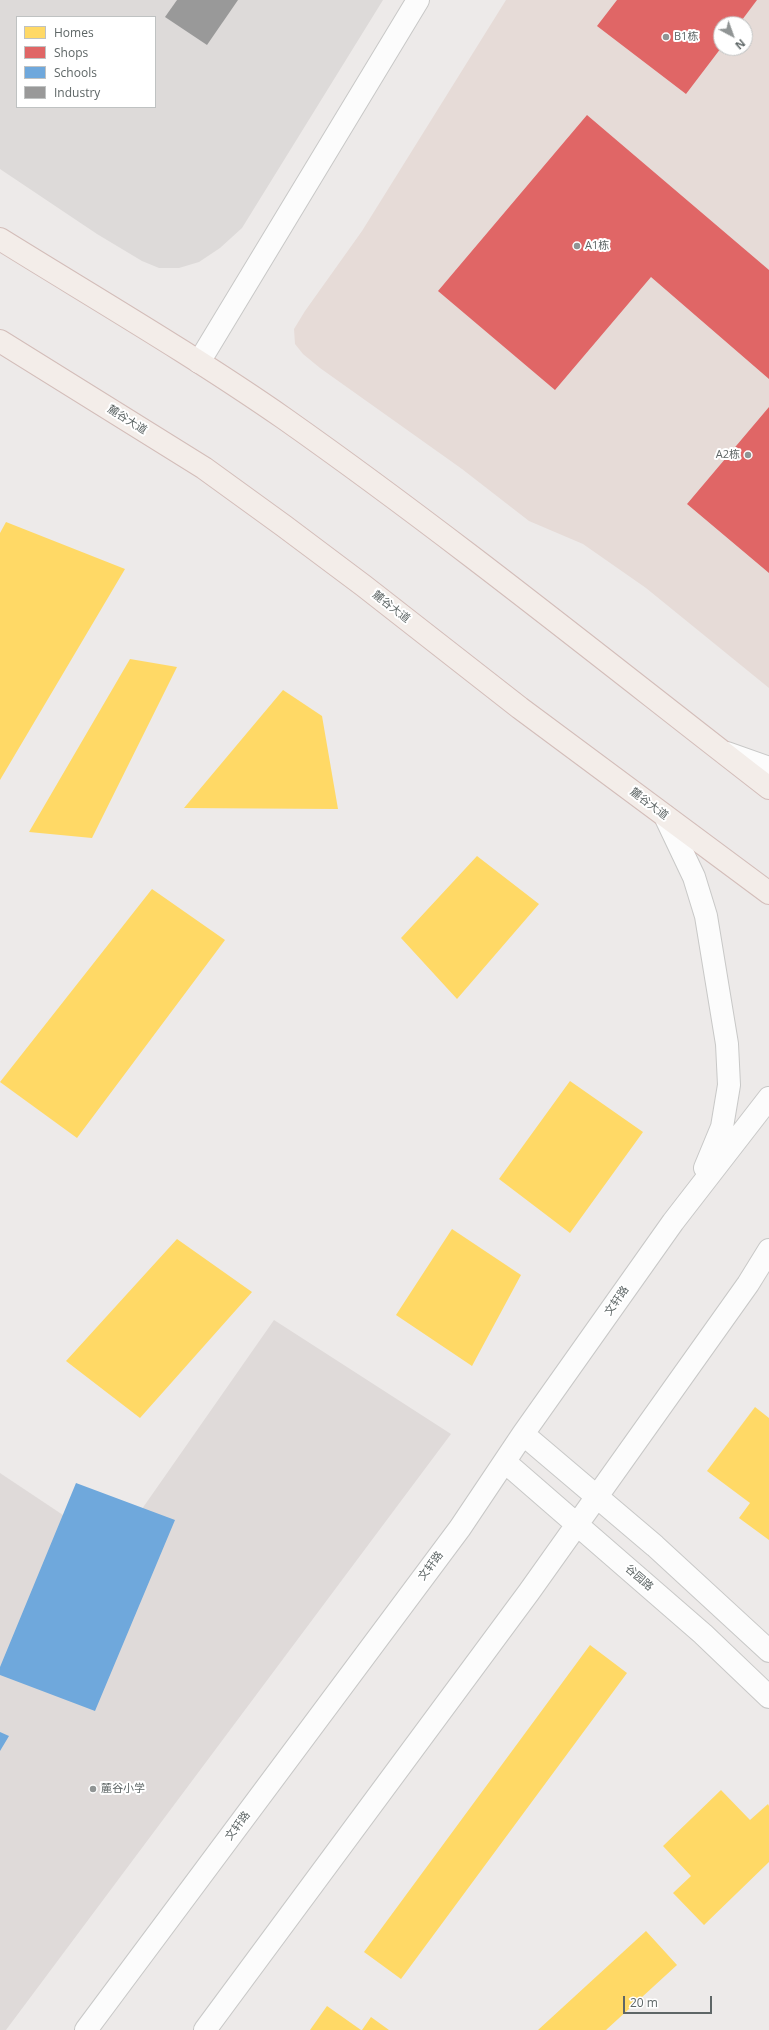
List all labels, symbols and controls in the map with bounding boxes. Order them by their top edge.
legend [16,16,156,108]
north arrow [713,16,753,56]
text: Homes [54,24,94,41]
place label: B1栋 [674,30,698,44]
marker: B1栋 [661,32,671,42]
text: N [732,36,749,53]
text: Shops [54,44,88,61]
text: Schools [54,64,97,81]
text: Industry [54,84,100,101]
place label: A1栋 [585,239,609,253]
marker: A1栋 [572,241,582,251]
street label: 麓谷大道 [105,403,149,437]
place label: A2栋 [716,448,740,462]
marker: A2栋 [743,450,753,460]
street label: 麓谷大道 [370,588,412,626]
street label: 麓谷大道 [627,785,671,823]
street label: 文轩路 [602,1284,632,1318]
street label: 文轩路 [416,1549,446,1583]
street label: 谷园路 [622,1562,656,1594]
place label: 麓谷小学 [101,1782,145,1796]
marker: 麓谷小学 [88,1784,98,1794]
street label: 文轩路 [223,1809,253,1843]
scale bar [625,1988,714,2014]
text: 20 m [630,1994,658,2011]

